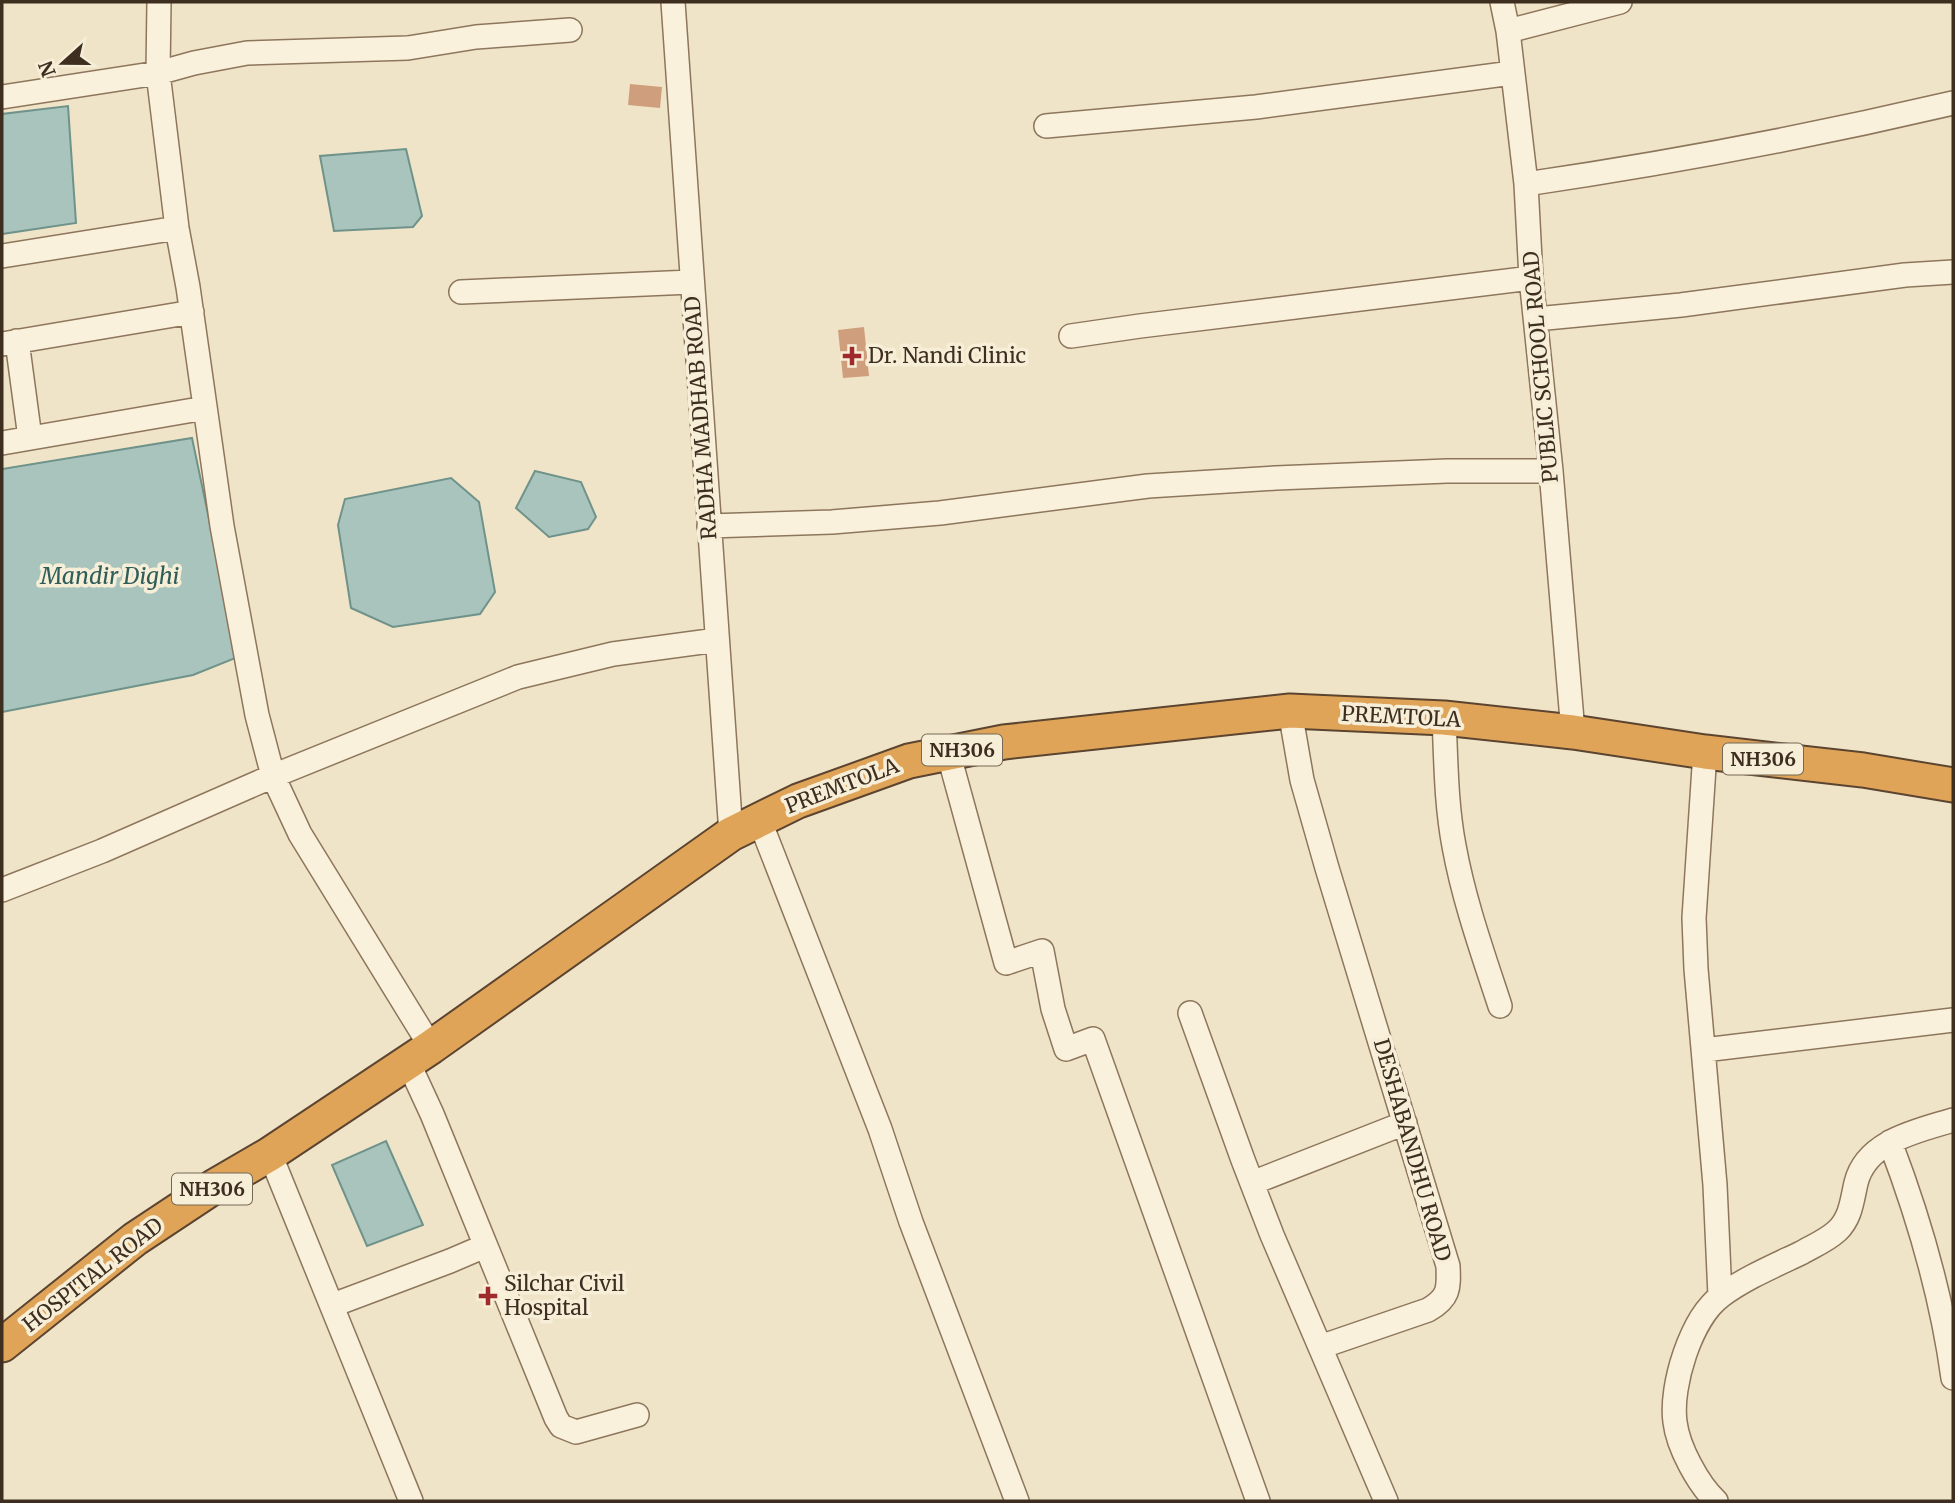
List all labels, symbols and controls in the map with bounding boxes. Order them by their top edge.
north arrow [28,28,98,98]
text: N [33,58,61,80]
street label: PUBLIC SCHOOL ROAD [1517,250,1564,484]
street label: RADHA MADHAB ROAD [679,295,722,541]
place label: Dr. Nandi Clinic [868,342,1026,369]
marker: Dr. Nandi Clinic [842,346,862,366]
water label: Mandir Dighi [40,561,180,590]
street label: PREMTOLA [1341,700,1462,733]
road number: NH306 [922,734,1002,765]
road number: NH306 [1723,744,1803,774]
street label: PREMTOLA [781,751,903,820]
street label: DESHABANDHU ROAD [1368,1035,1457,1265]
road number: NH306 [172,1174,252,1204]
street label: HOSPITAL ROAD [17,1211,168,1338]
place label: Silchar Civil Hospital [504,1270,625,1321]
marker: Silchar Civil Hospital [478,1286,498,1306]

